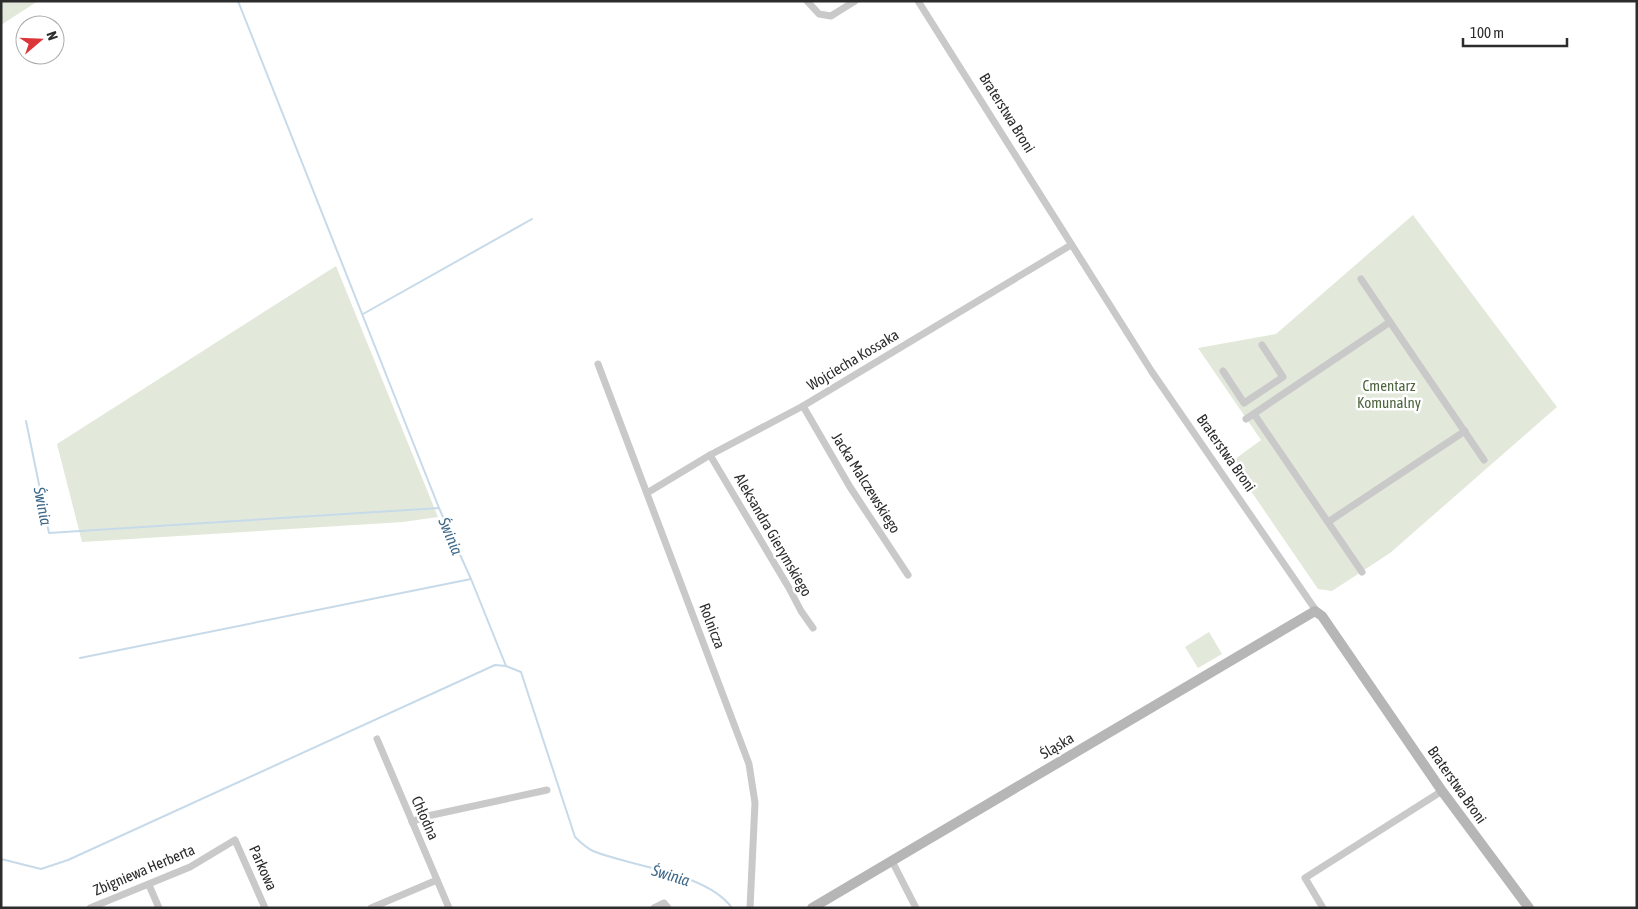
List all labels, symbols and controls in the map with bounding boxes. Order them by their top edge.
north arrow [15,15,65,65]
scale bar [1463,15,1567,47]
text: 100 m [1470,24,1504,41]
text: N [43,29,61,42]
street label: Braterstwa Broni [976,70,1039,156]
street label: Wojciecha Kossaka [804,326,902,394]
park label: Cmentarz Komunalny [1357,377,1421,411]
street label: Braterstwa Broni [1194,411,1259,495]
street label: Jacka Malczewskiego [829,429,904,536]
street label: Aleksandra Gierymskiego [731,470,816,599]
water label: Świnia [30,484,56,527]
water label: Świnia [435,514,467,558]
street label: Rolnicza [696,601,729,651]
street label: Śląska [1037,729,1077,762]
street label: Braterstwa Broni [1425,743,1490,827]
street label: Chłodna [408,793,443,842]
street label: Zbigniewa Herberta [91,841,197,899]
street label: Parkowa [246,843,281,893]
water label: Świnia [649,860,693,889]

